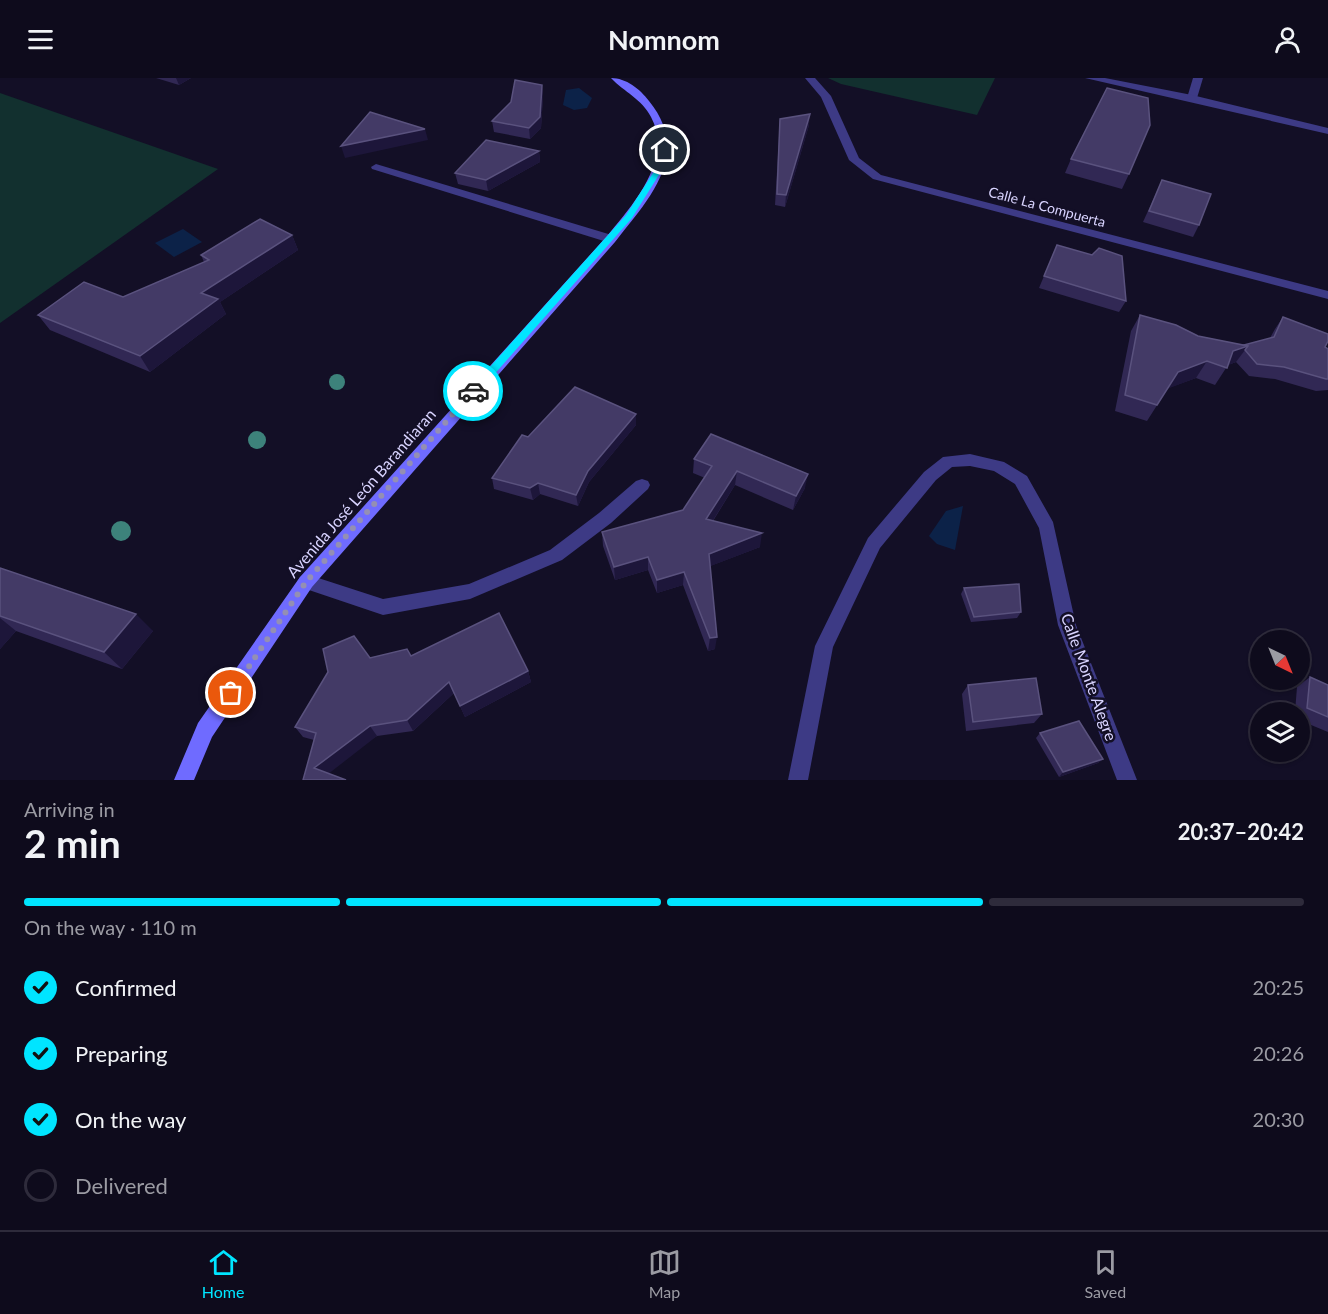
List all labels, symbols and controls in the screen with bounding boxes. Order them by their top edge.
icon: menu [24,23,57,56]
text: Nomnom [608,23,720,56]
icon: person [1271,23,1304,56]
pin [639,124,690,175]
icon: home [648,133,681,166]
street label: Calle La Compuerta [987,183,1108,230]
courier [443,361,503,421]
icon: car [457,375,490,408]
street label: Avenida José León Barandiaran [282,404,439,581]
street label: Calle Monte Alegre [1058,611,1121,743]
north arrow [1250,630,1310,690]
map controls [1250,630,1310,762]
pin [205,667,256,718]
icon: bag [214,676,247,709]
button: layers [1250,702,1310,762]
text: Arriving in [24,797,115,821]
text: 20:37–20:42 [1178,818,1304,845]
text: 2 min [24,820,121,866]
text: On the way · 110 m [24,915,197,939]
icon: check [24,971,57,1004]
text: Confirmed [75,974,177,1001]
text: 20:25 [1253,975,1304,999]
icon: check [24,1037,57,1070]
text: Preparing [75,1040,167,1067]
text: 20:26 [1253,1041,1304,1065]
icon: check [24,1103,57,1136]
text: On the way [75,1106,186,1133]
text: 20:30 [1253,1107,1304,1131]
text: Delivered [75,1172,168,1199]
tab: Home [202,1246,244,1301]
tab: Map [648,1246,681,1301]
tab: Saved [1084,1246,1126,1301]

